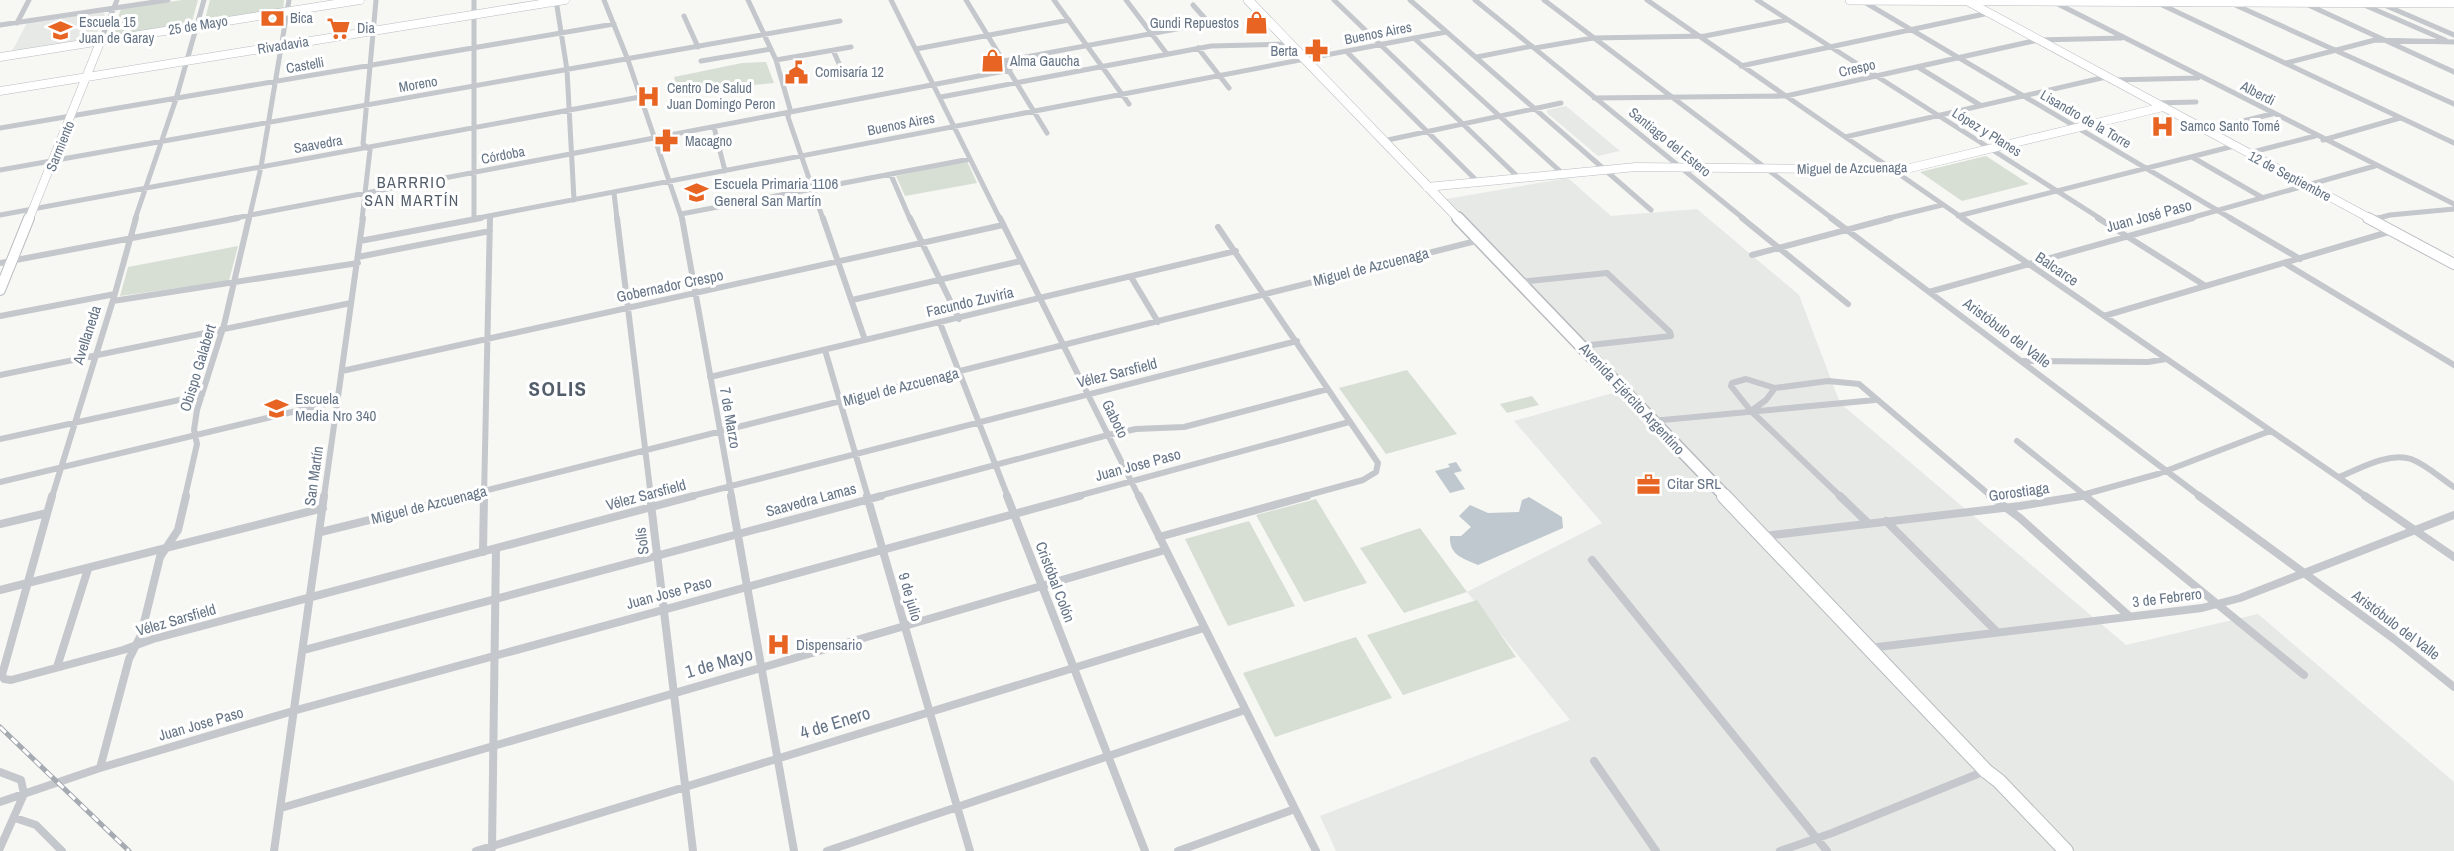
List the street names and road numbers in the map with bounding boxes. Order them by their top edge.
street label: 25 de Mayo [167,11,229,39]
street label: Buenos Aires [1343,18,1413,48]
street label: Rivadavia [256,32,311,58]
street label: Castelli [285,53,325,77]
street label: Crespo [1837,55,1877,81]
street label: Moreno [397,72,439,96]
street label: Alberdi [2237,76,2278,109]
street label: Lisandro de la Torre [2037,86,2135,152]
street label: Santiago del Estero [1625,103,1715,181]
street label: López y Planes [1949,104,2025,161]
street label: Buenos Aires [866,109,936,139]
street label: Sarmiento [42,118,78,174]
street label: Saavedra [292,131,344,157]
street label: Córdoba [480,142,527,168]
street label: 12 de Septiembre [2245,147,2335,205]
street label: Miguel de Azcuenaga [1797,158,1908,178]
street label: Juan José Paso [2104,194,2194,237]
street label: Miguel de Azcuenaga [1311,242,1431,291]
street label: Balcarce [2032,246,2083,291]
street label: Gobernador Crespo [615,264,725,307]
street label: Facundo Zuviría [924,281,1016,322]
street label: Aristóbulo del Valle [1958,292,2056,373]
street label: Avellaneda [67,303,106,368]
street label: Obispo Galabert [174,321,221,414]
street label: Avenida Ejército Argentino [1574,337,1690,459]
street label: Vélez Sarsfield [1075,352,1159,393]
street label: Miguel de Azcuenaga [841,362,961,411]
street label: 7 de Marzo [715,386,746,450]
street label: Gaboto [1097,396,1134,442]
street label: Juan Jose Paso [1093,443,1183,486]
street label: San Martín [299,445,328,507]
street label: Vélez Sarsfield [604,474,688,515]
street label: Saavedra Lamas [763,477,859,522]
street label: Gorostiaga [1987,477,2051,506]
street label: Miguel de Azcuenaga [369,480,489,529]
street label: Solís [629,526,654,556]
street label: Cristóbal Colón [1030,538,1080,625]
street label: 9 de julio [894,570,927,624]
street label: Juan Jose Paso [624,571,714,614]
street label: 3 de Febrero [2131,583,2203,612]
street label: Aristóbulo del Valle [2347,584,2445,665]
street label: Vélez Sarsfield [134,598,218,641]
street label: 1 de Mayo [682,641,755,684]
street label: 4 de Enero [797,700,873,745]
street label: Juan Jose Paso [156,701,246,746]

